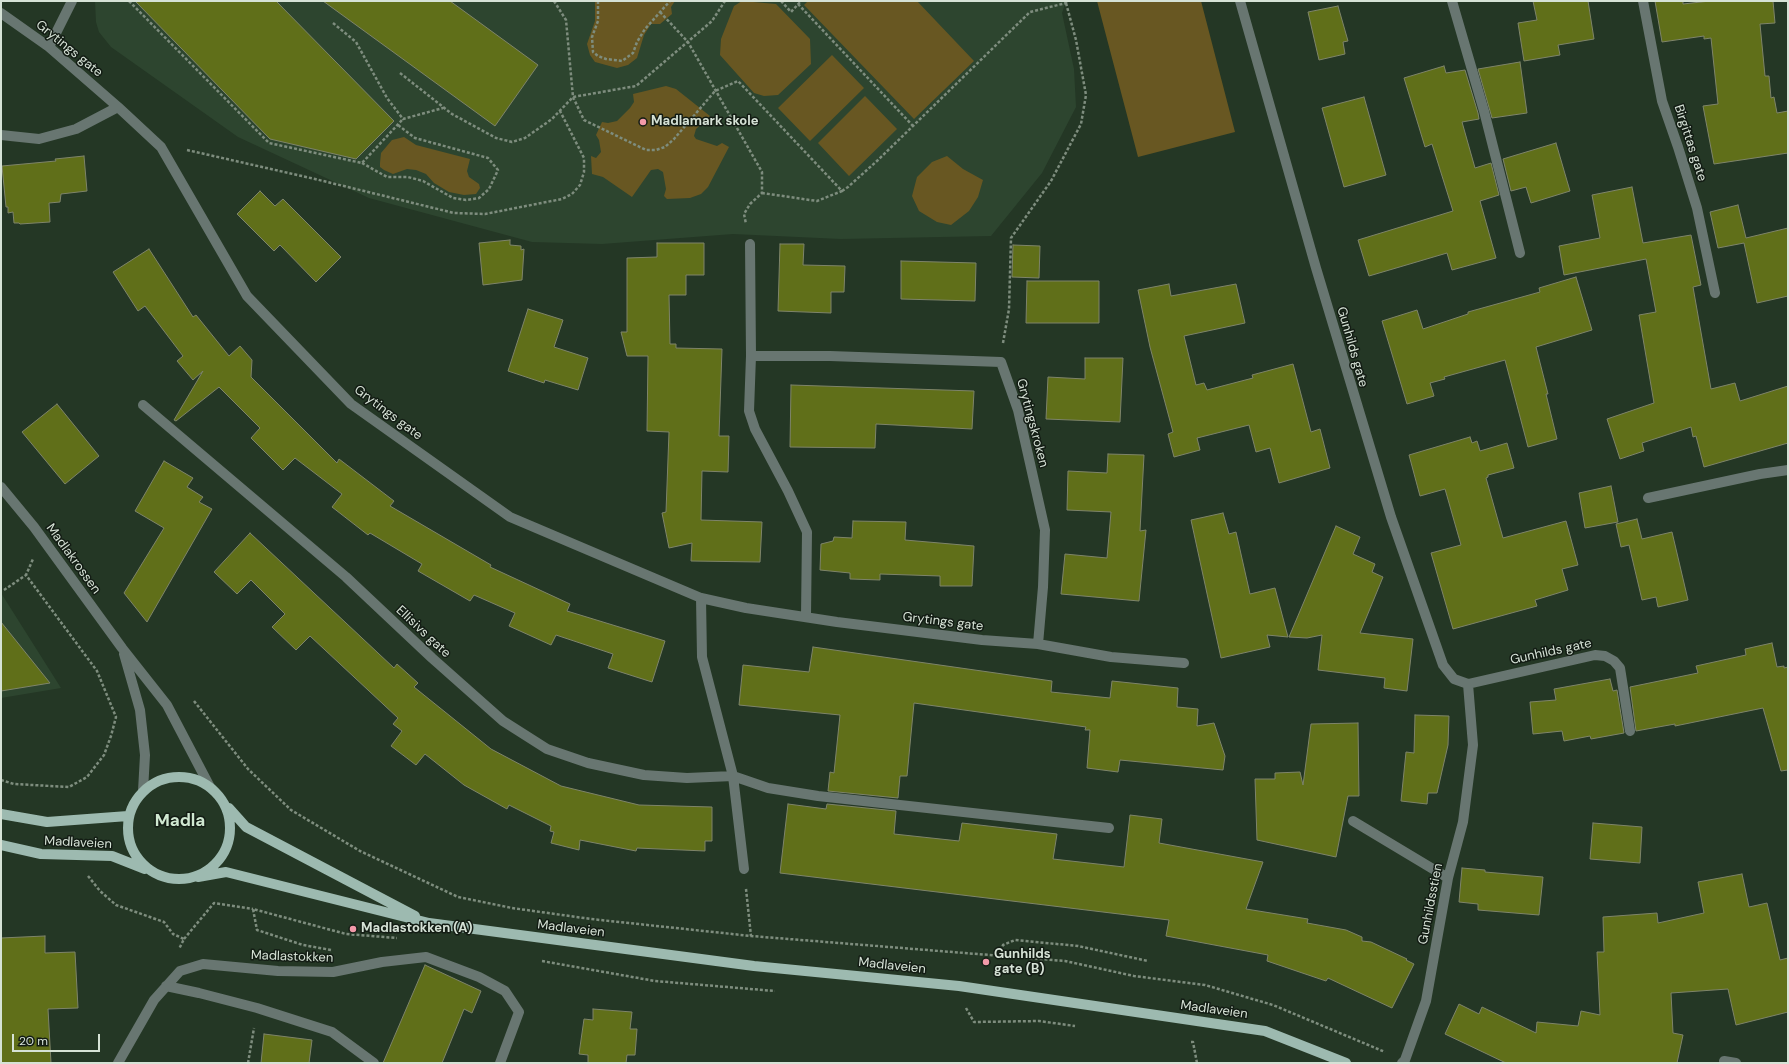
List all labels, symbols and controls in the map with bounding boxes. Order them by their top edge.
street label: Grytings gate [33,17,105,81]
street label: Birgittas gate [1670,103,1710,183]
place label: Madlamark skole [651,114,759,130]
marker: Madlamark skole [638,117,648,127]
street label: Gunhilds gate [1333,305,1371,389]
street label: Grytingskroken [1013,377,1051,469]
street label: Grytings gate [351,382,425,444]
street label: Madlakrossen [42,521,104,597]
street label: Ellisivs gate [393,603,453,661]
street label: Grytings gate [902,609,984,635]
street label: Gunhilds gate [1509,636,1593,668]
district label: Madla [155,812,205,832]
street label: Madlaveien [44,833,112,853]
street label: Gunhildsstien [1415,862,1447,946]
street label: Madlaveien [536,917,606,941]
place label: Madlastokken (A) [361,921,473,937]
marker: Madlastokken (A) [348,924,358,934]
place label: Gunhilds gate (B) [994,947,1051,978]
street label: Madlastokken [251,948,333,966]
street label: Madlaveien [857,955,927,977]
marker: Gunhilds gate (B) [981,957,991,967]
street label: Madlaveien [1179,998,1249,1022]
scale bar [14,1026,102,1052]
text: 20 m [19,1033,48,1049]

